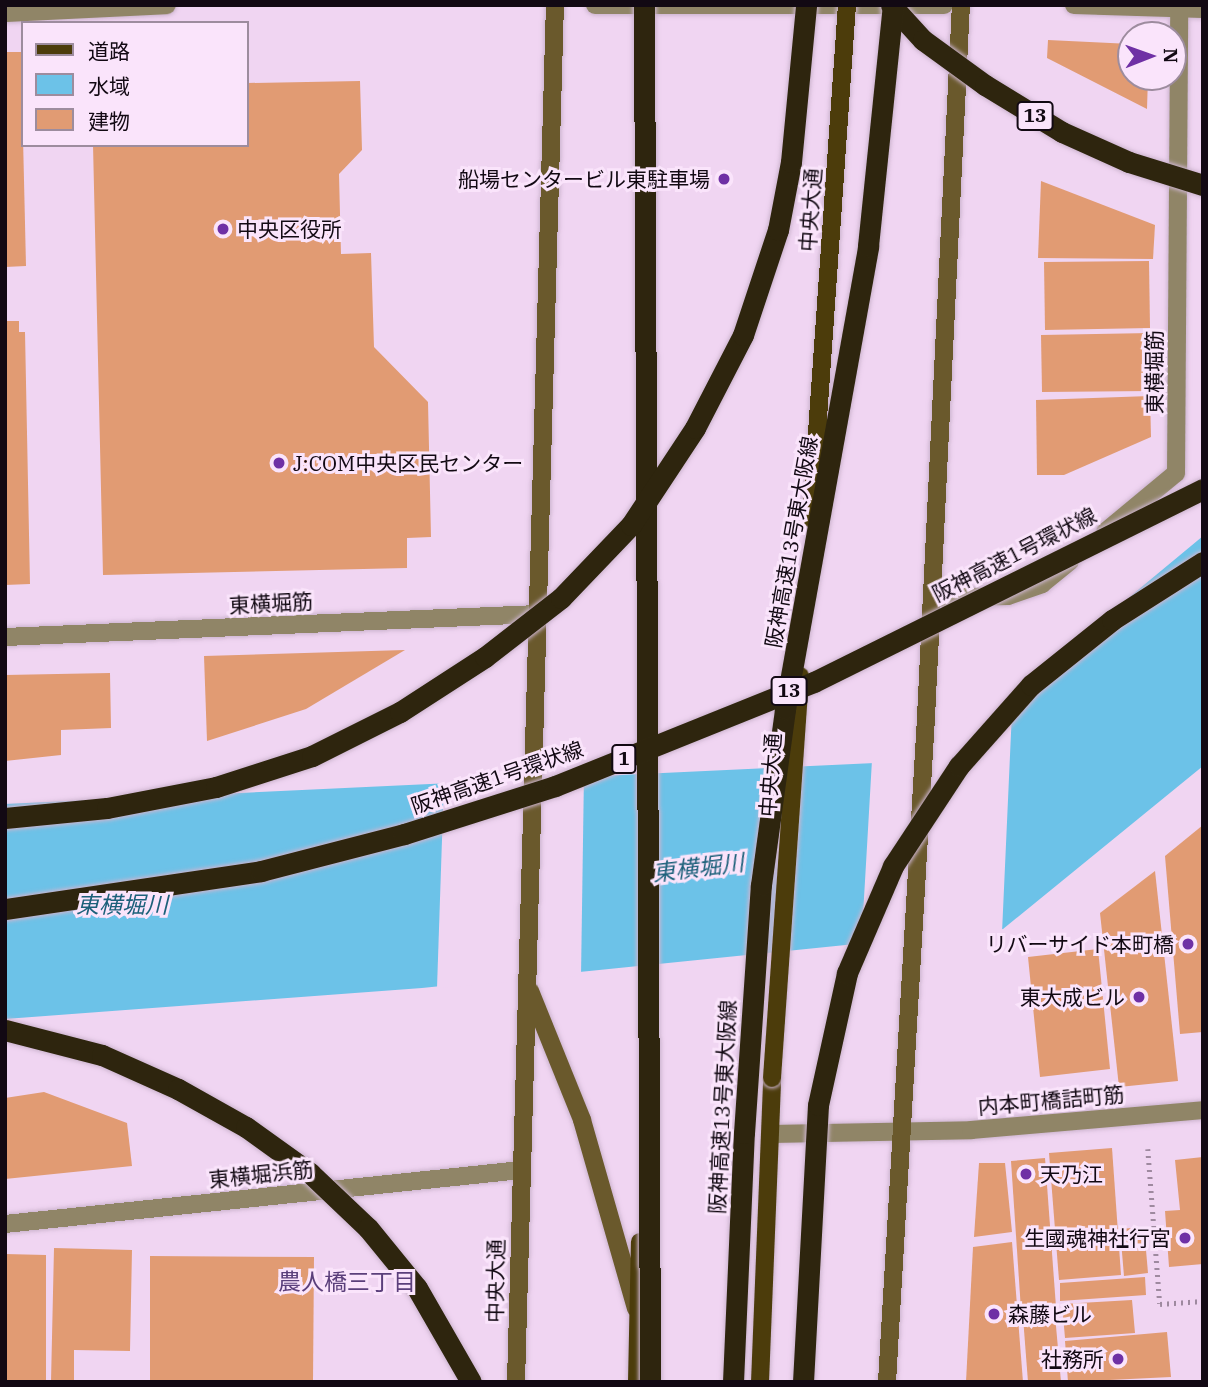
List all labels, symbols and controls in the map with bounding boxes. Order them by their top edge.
legend [21,21,248,147]
north arrow [1117,21,1187,91]
text: 道路 [88,37,130,65]
text: N [1159,48,1183,63]
text: 水域 [88,72,130,100]
road number: 13 [1016,100,1054,132]
text: 建物 [88,107,130,135]
place label: 船場センタービル東駐車場 [458,166,710,192]
street label: 中央大通 [795,167,825,253]
marker: 船場センタービル東駐車場 [716,171,732,187]
place label: 中央区役所 [237,216,342,242]
marker: 中央区役所 [215,221,231,237]
street label: 東横堀筋 [1141,330,1167,414]
street label: 阪神高速13号東大阪線 [760,434,822,650]
place label: J:COM中央区民センター [293,450,523,476]
marker: J:COM中央区民センター [271,455,287,471]
street label: 阪神高速1号環状線 [928,502,1100,606]
street label: 東横堀筋 [228,588,314,618]
road number: 13 [770,676,808,706]
street label: 中央大通 [755,732,785,818]
street label: 阪神高速1号環状線 [408,736,586,818]
road number: 1 [610,744,638,774]
water label: 東横堀川 [651,848,745,886]
water label: 東横堀川 [76,890,168,918]
place label: リバーサイド本町橋 [985,931,1174,957]
marker: リバーサイド本町橋 [1180,936,1196,952]
place label: 東大成ビル [1020,984,1125,1010]
marker: 東大成ビル [1131,989,1147,1005]
street label: 阪神高速13号東大阪線 [704,999,740,1215]
street label: 内本町橋詰町筋 [977,1081,1125,1119]
street label: 東横堀浜筋 [207,1156,315,1192]
place label: 天乃江 [1040,1161,1103,1187]
marker: 天乃江 [1018,1166,1034,1182]
place label: 生國魂神社行宮 [1024,1225,1171,1251]
marker: 生國魂神社行宮 [1177,1230,1193,1246]
street label: 中央大通 [482,1239,508,1323]
district label: 農人橋三丁目 [278,1267,416,1295]
place label: 森藤ビル [1008,1301,1092,1327]
marker: 森藤ビル [986,1306,1002,1322]
place label: 社務所 [1041,1346,1104,1372]
marker: 社務所 [1110,1351,1126,1367]

